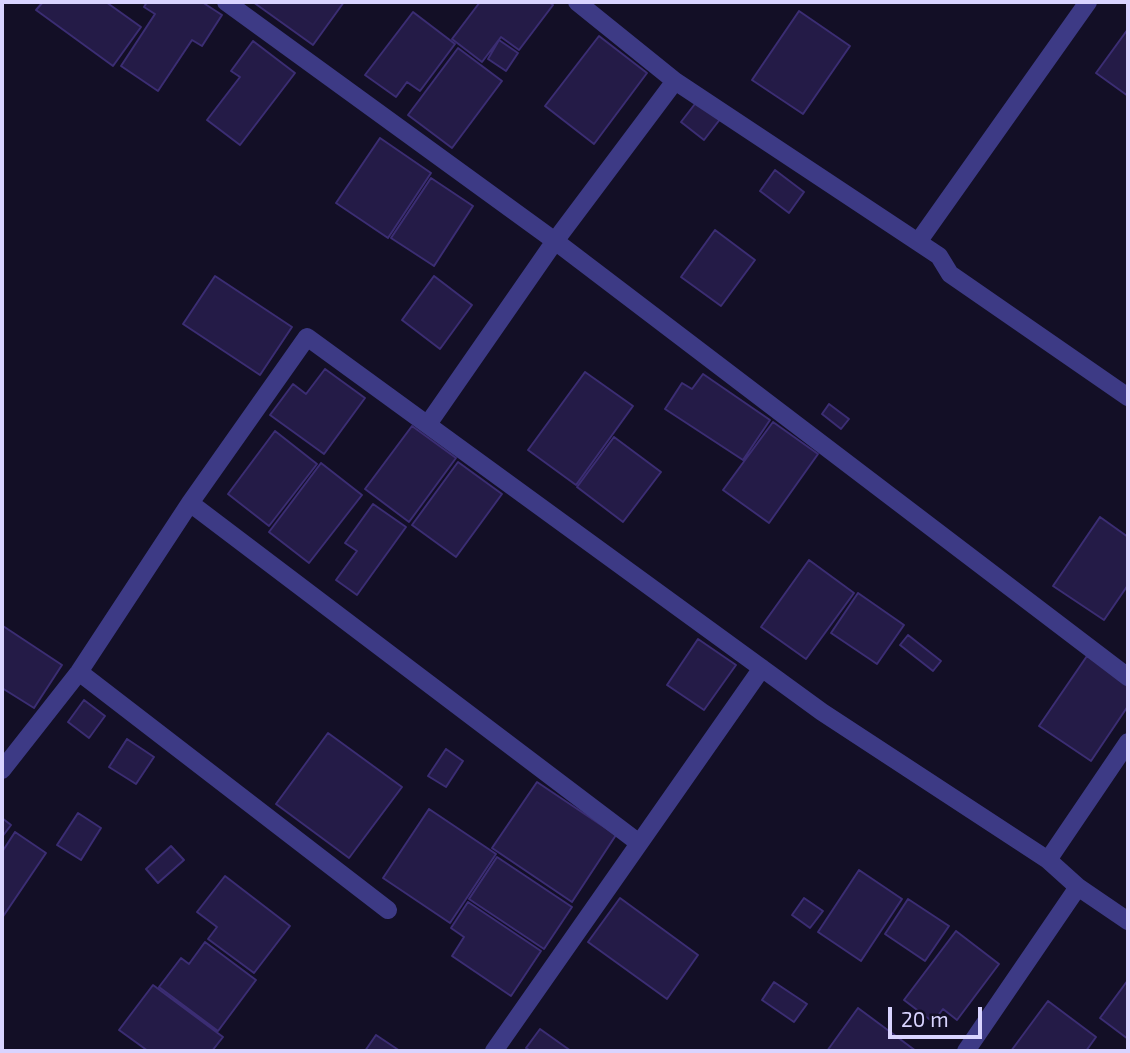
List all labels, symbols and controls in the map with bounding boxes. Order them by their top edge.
scale bar [892,993,986,1038]
text: 20 m [901,1006,949,1031]

